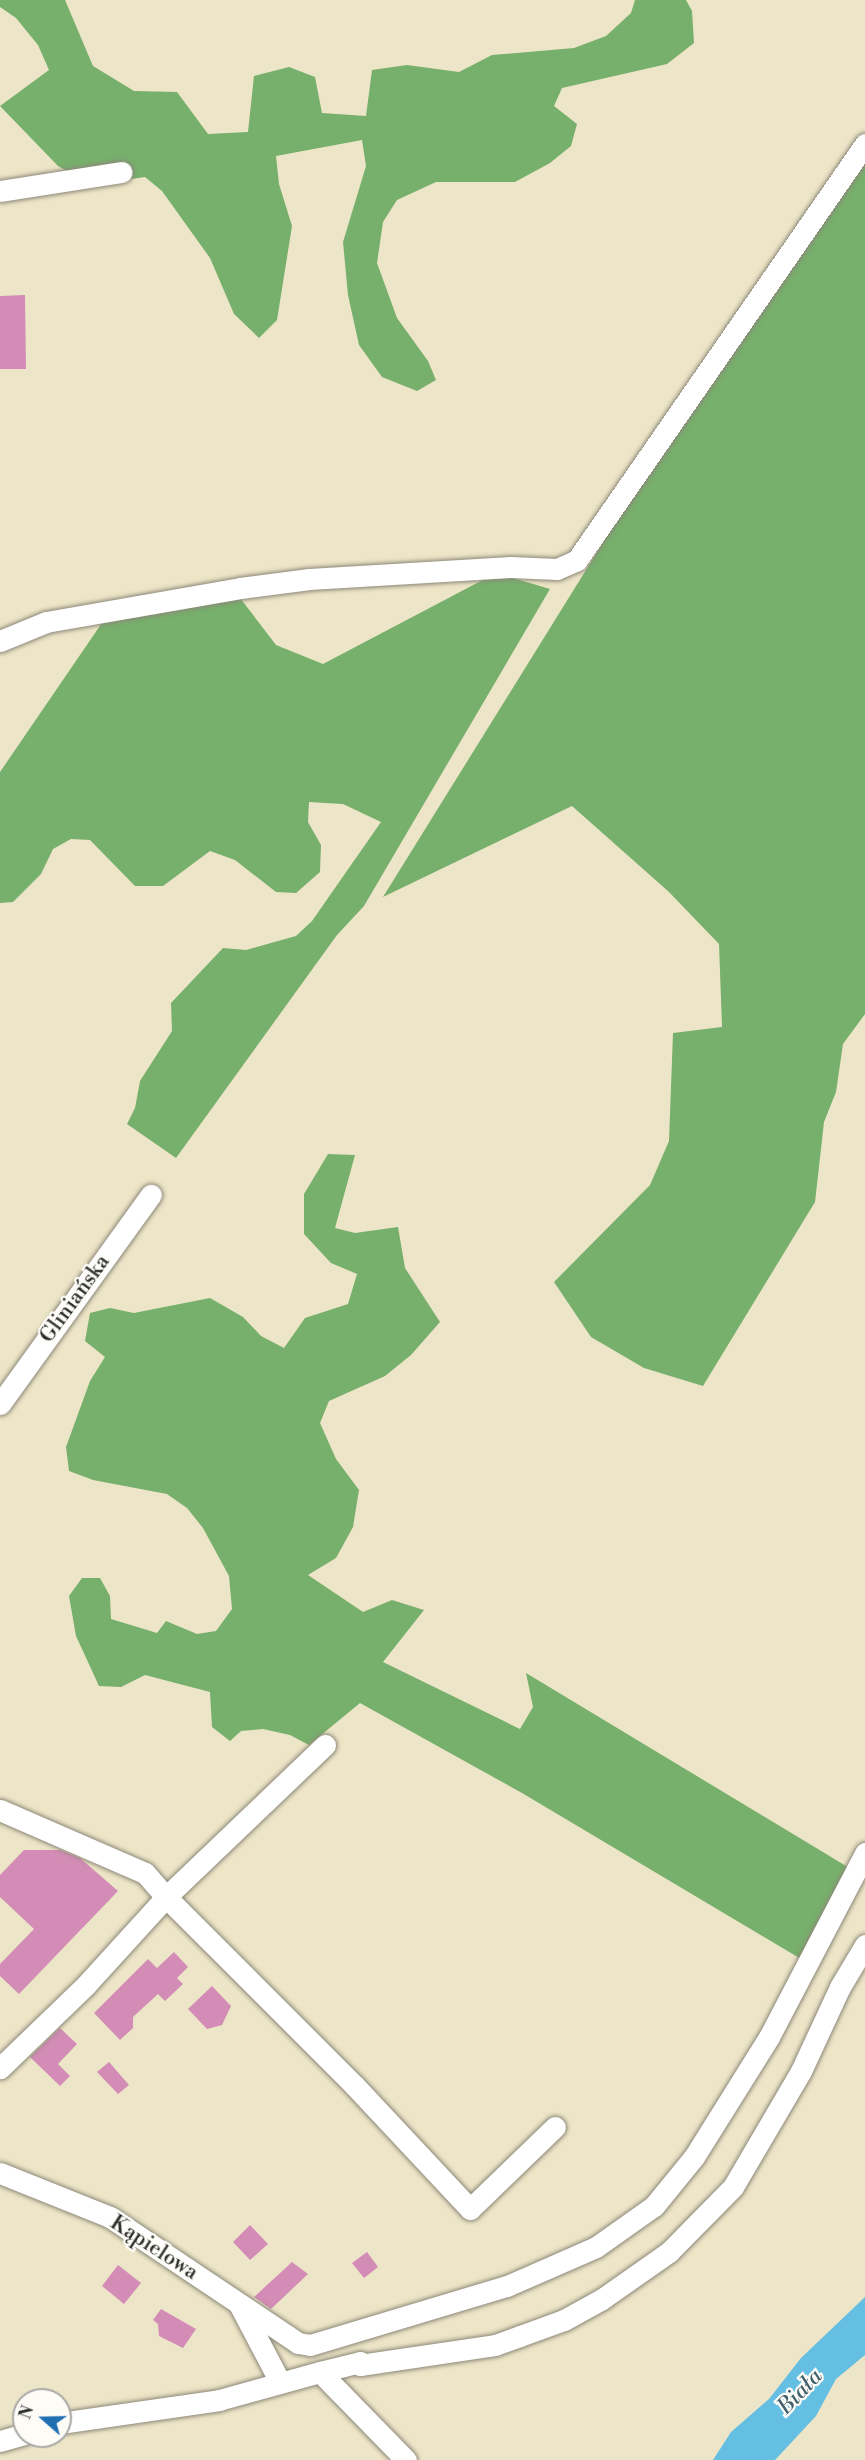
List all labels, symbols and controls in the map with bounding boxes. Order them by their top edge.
street label: Gliniańska [35,1250,115,1348]
street label: Kąpielowa [105,2210,203,2286]
water label: Biała [772,2364,828,2420]
north arrow [12,2388,72,2448]
text: N [15,2403,39,2422]

